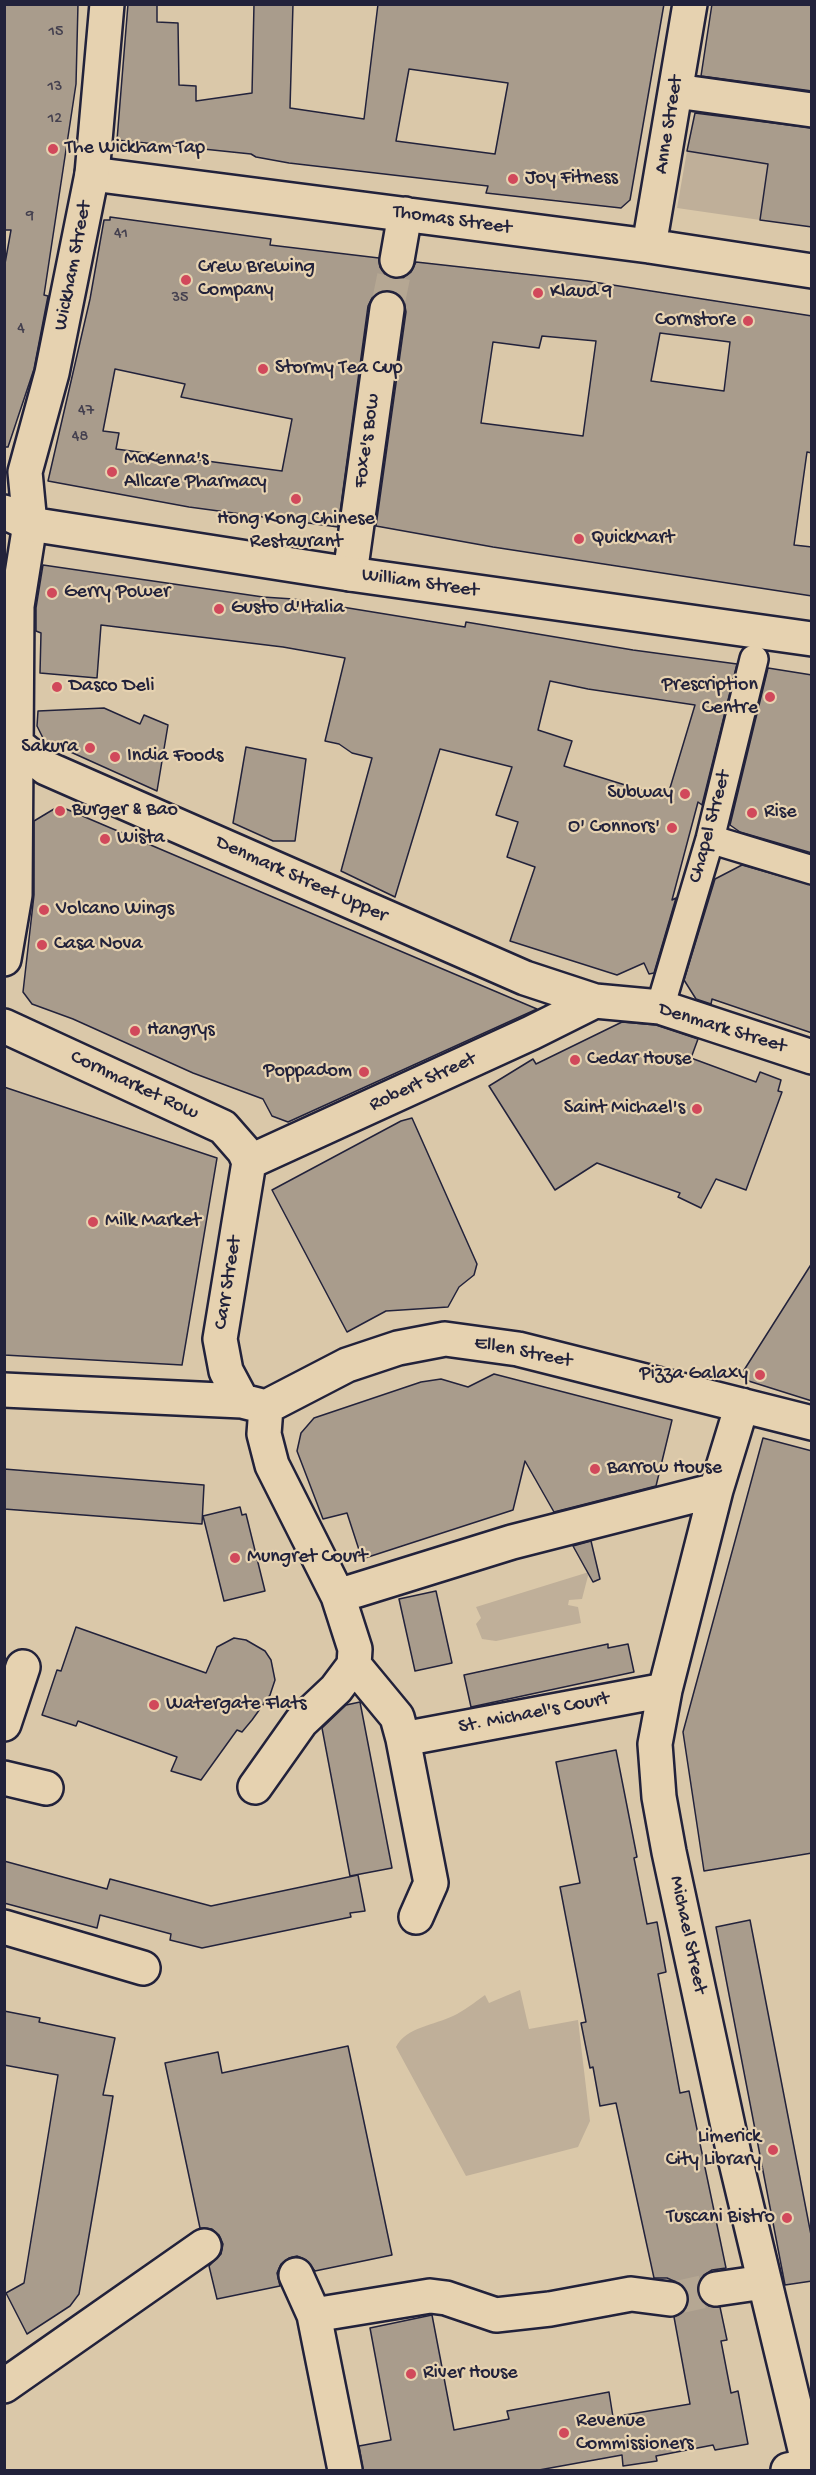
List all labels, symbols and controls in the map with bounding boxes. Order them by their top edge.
house number: 15 [49,23,63,43]
street label: Anne Street [650,74,690,176]
house number: 13 [48,78,62,98]
house number: 12 [48,110,62,130]
place label: The Wickham Tap [65,137,205,161]
marker: The Wickham Tap [46,142,60,156]
place label: Joy Fitness [525,167,618,191]
marker: Joy Fitness [506,172,520,186]
street label: Wickham Street [50,199,98,333]
street label: Thomas Street [391,201,513,241]
house number: 9 [26,207,34,227]
house number: 41 [114,225,128,245]
place label: Crew Brewing Company [198,256,315,303]
marker: Crew Brewing Company [179,273,193,287]
place label: Klaud 9 [550,281,612,305]
marker: Klaud 9 [531,286,545,300]
house number: 35 [172,289,188,309]
place label: Cornstore [655,309,736,333]
marker: Cornstore [741,314,755,328]
house number: 4 [17,320,25,340]
place label: Stormy Tea Cup [275,357,403,381]
marker: Stormy Tea Cup [256,362,270,376]
street label: Foxe's Bow [350,392,386,490]
house number: 47 [78,402,94,422]
house number: 48 [72,428,88,448]
place label: McKenna's Allcare Pharmacy [124,448,267,495]
marker: McKenna's Allcare Pharmacy [105,465,119,479]
marker: Hong Kong Chinese Restaurant [289,492,303,506]
place label: Hong Kong Chinese Restaurant [217,508,375,555]
place label: QuickMart [591,527,674,551]
marker: QuickMart [572,532,586,546]
street label: William Street [360,564,480,604]
place label: Gerry Power [64,581,170,605]
marker: Gerry Power [45,586,59,600]
place label: Gusto d'Italia [231,597,344,621]
marker: Gusto d'Italia [212,602,226,616]
place label: Prescription Centre [662,674,758,721]
place label: Dasco Deli [69,675,155,699]
marker: Dasco Deli [50,680,64,694]
marker: Prescription Centre [763,690,777,704]
place label: Sakura [21,736,78,760]
marker: Sakura [83,741,97,755]
place label: India Foods [127,745,223,769]
marker: India Foods [108,750,122,764]
street label: Chapel Street [684,768,738,886]
place label: Subway [607,782,673,806]
marker: Subway [678,787,692,801]
place label: Burger & Bao [72,799,178,823]
place label: Rise [764,801,796,825]
marker: Burger & Bao [53,804,67,818]
marker: Rise [745,806,759,820]
place label: O' Connors' [568,816,660,840]
marker: O' Connors' [665,821,679,835]
place label: Wista [117,827,165,851]
street label: Denmark Street Upper [211,831,391,929]
marker: Wista [98,832,112,846]
place label: Volcano Wings [56,898,174,922]
marker: Volcano Wings [37,903,51,917]
place label: Casa Nova [54,933,143,957]
marker: Casa Nova [35,938,49,952]
street label: Denmark Street [655,998,789,1060]
place label: Hangrys [147,1019,215,1043]
marker: Hangrys [128,1024,142,1038]
street label: Cornmarket Row [66,1046,202,1126]
street label: Robert Street [366,1048,480,1118]
place label: Cedar House [587,1048,692,1072]
marker: Cedar House [568,1053,582,1067]
place label: Poppadom [263,1060,352,1084]
marker: Poppadom [357,1065,371,1079]
place label: Saint Michael's [564,1097,685,1121]
marker: Saint Michael's [690,1102,704,1116]
place label: Milk Market [105,1210,201,1234]
marker: Milk Market [86,1215,100,1229]
street label: Carr Street [210,1235,248,1331]
street label: Ellen Street [472,1332,574,1374]
place label: Pizza Galaxy [640,1363,748,1387]
marker: Pizza Galaxy [753,1368,767,1382]
place label: Barrow House [607,1457,722,1481]
marker: Barrow House [588,1462,602,1476]
place label: Mungret Court [247,1546,367,1570]
marker: Mungret Court [228,1551,242,1565]
street label: St. Michael's Court [457,1688,611,1740]
place label: Watergate Flats [166,1693,307,1717]
marker: Watergate Flats [147,1698,161,1712]
street label: Michael Street [663,1874,711,1996]
place label: Limerick City Library [666,2126,761,2173]
marker: Limerick City Library [766,2143,780,2157]
place label: Tuscani Bistro [667,2206,775,2230]
marker: Tuscani Bistro [780,2211,794,2225]
place label: River House [423,2362,518,2386]
marker: River House [404,2367,418,2381]
place label: Revenue Commissioners [576,2410,694,2457]
marker: Revenue Commissioners [557,2426,571,2440]

